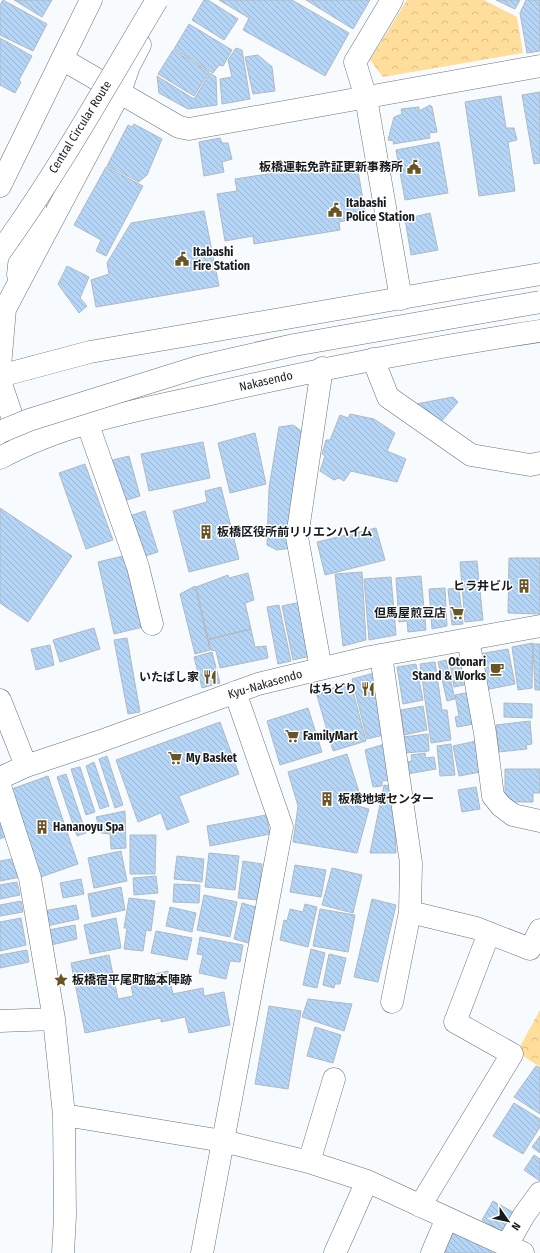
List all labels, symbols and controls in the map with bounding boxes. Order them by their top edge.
street label: Central Circular Route [46,78,114,176]
public building icon: 板橋運転免許証更新事務所 [406,159,422,175]
place label: 板橋運転免許証更新事務所 [259,160,403,174]
place label: Itabashi Police Station [346,196,415,224]
public building icon: Itabashi Police Station [327,202,343,218]
place label: Itabashi Fire Station [193,245,250,273]
public building icon: Itabashi Fire Station [174,251,190,267]
street label: Nakasendo [238,368,294,394]
building icon: 板橋区役所前リリエンハイム [198,524,214,540]
place label: 板橋区役所前リリエンハイム [217,525,373,539]
building icon: ヒラ井ビル [516,578,532,594]
place label: ヒラ井ビル [453,579,513,593]
supermarket icon: 但馬屋煎豆店 [449,605,465,621]
place label: 但馬屋煎豆店 [374,606,446,620]
place label: Otonari Stand & Works [412,655,487,683]
cafe icon: Otonari Stand & Works [489,661,505,677]
street label: Kyu-Nakasendo [226,667,304,701]
restaurant icon: いたばし家 [202,669,218,685]
place label: いたばし家 [139,670,199,684]
restaurant icon: はちどり [360,681,376,697]
place label: はちどり [309,682,357,696]
supermarket icon: FamilyMart [284,728,300,744]
place label: FamilyMart [303,729,359,743]
supermarket icon: My Basket [167,750,183,766]
place label: My Basket [186,751,238,765]
building icon: 板橋地域センター [319,791,335,807]
place label: 板橋地域センター [338,792,434,806]
building icon: Hananoyu Spa [34,819,50,835]
place label: Hananoyu Spa [53,820,124,834]
place icon: 板橋宿平尾町脇本陣跡 [53,972,69,988]
place label: 板橋宿平尾町脇本陣跡 [72,973,192,987]
north arrow [488,1201,528,1241]
text: N [509,1220,523,1233]

